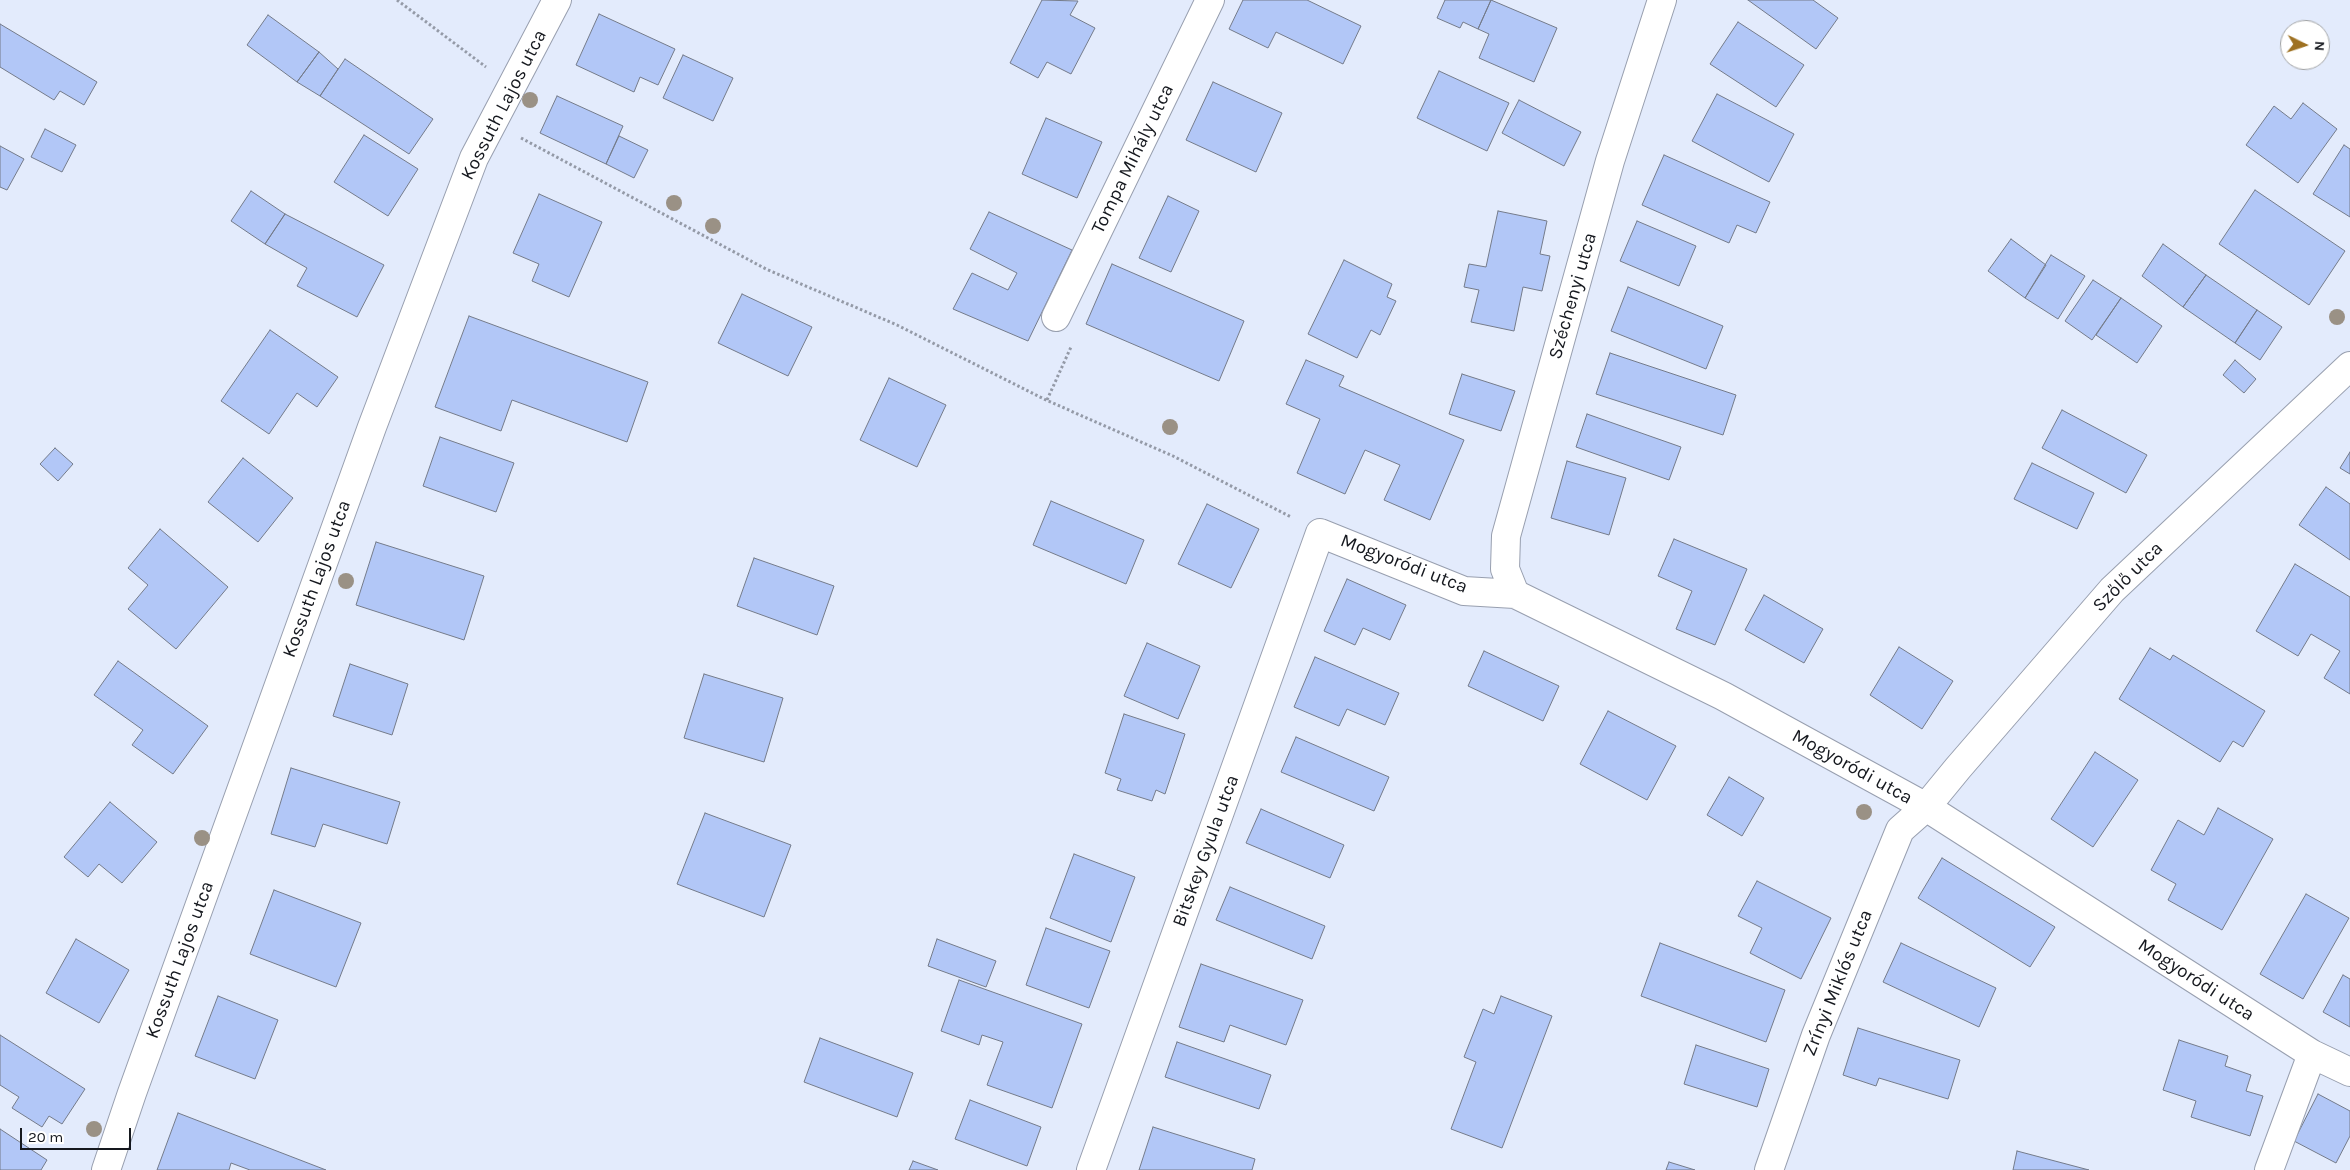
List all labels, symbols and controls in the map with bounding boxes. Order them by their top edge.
north arrow [2280,20,2330,70]
street label: Kossuth Lajos utca [456,26,552,184]
text: N [2311,40,2328,52]
street label: Tompa Mihály utca [1087,81,1179,237]
street label: Széchenyi utca [1544,230,1602,362]
street label: Kossuth Lajos utca [278,497,356,661]
street label: Mogyoródi utca [1337,529,1471,599]
street label: Szőlő utca [2088,537,2168,617]
street label: Mogyoródi utca [1788,724,1916,810]
street label: Bitskey Gyula utca [1168,772,1244,930]
street label: Kossuth Lajos utca [141,878,219,1042]
street label: Zrínyi Miklós utca [1798,906,1878,1060]
street label: Mogyoródi utca [2133,934,2259,1026]
scale bar [22,1118,134,1150]
text: 20 m [28,1128,63,1146]

